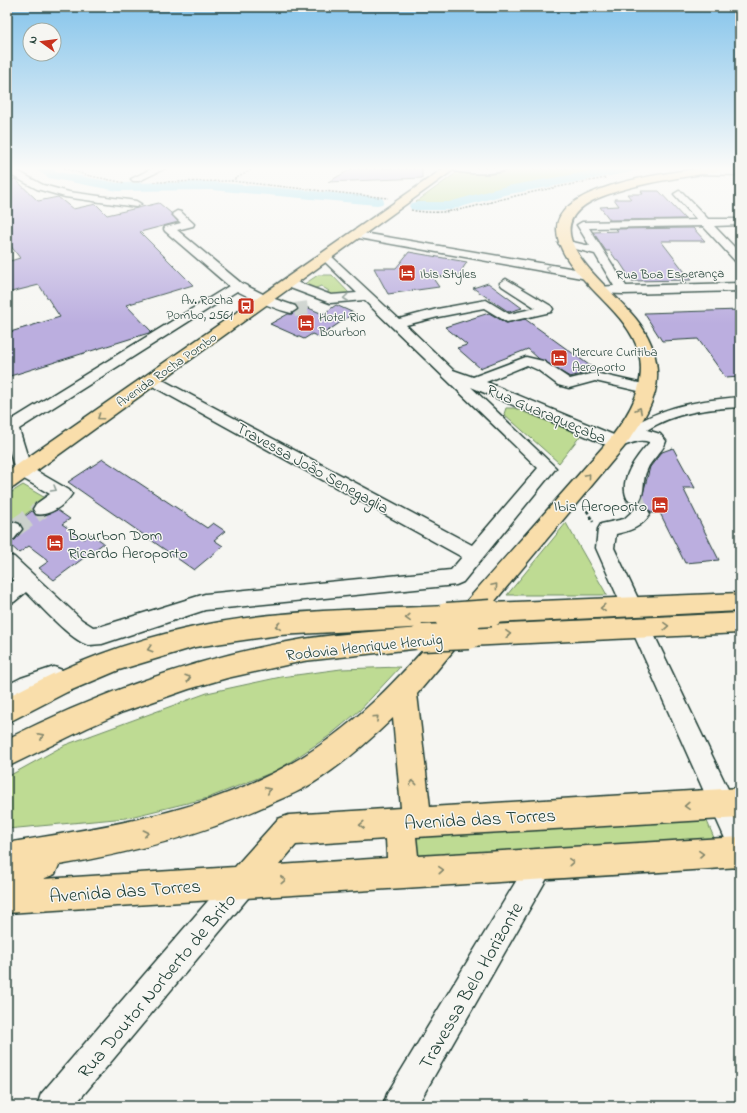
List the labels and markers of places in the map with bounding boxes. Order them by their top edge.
hotel icon: Ibis Styles [397,263,417,283]
place label: Ibis Styles [420,265,477,285]
place label: Av. Rocha Pombo, 2561 [167,291,233,325]
bus stop icon: Av. Rocha Pombo, 2561 [236,296,256,316]
place label: Hotel Rio Bourbon [318,308,366,342]
hotel icon: Hotel Rio Bourbon [296,313,316,333]
place label: Mercure Curitiba Aeroporto [572,343,658,377]
hotel icon: Mercure Curitiba Aeroporto [549,348,569,368]
place label: Ibis Aeroporto [554,495,647,519]
hotel icon: Ibis Aeroporto [650,495,670,515]
place label: Bourbon Dom Ricardo Aeroporto [67,524,188,566]
hotel icon: Bourbon Dom Ricardo Aeroporto [45,533,65,553]

